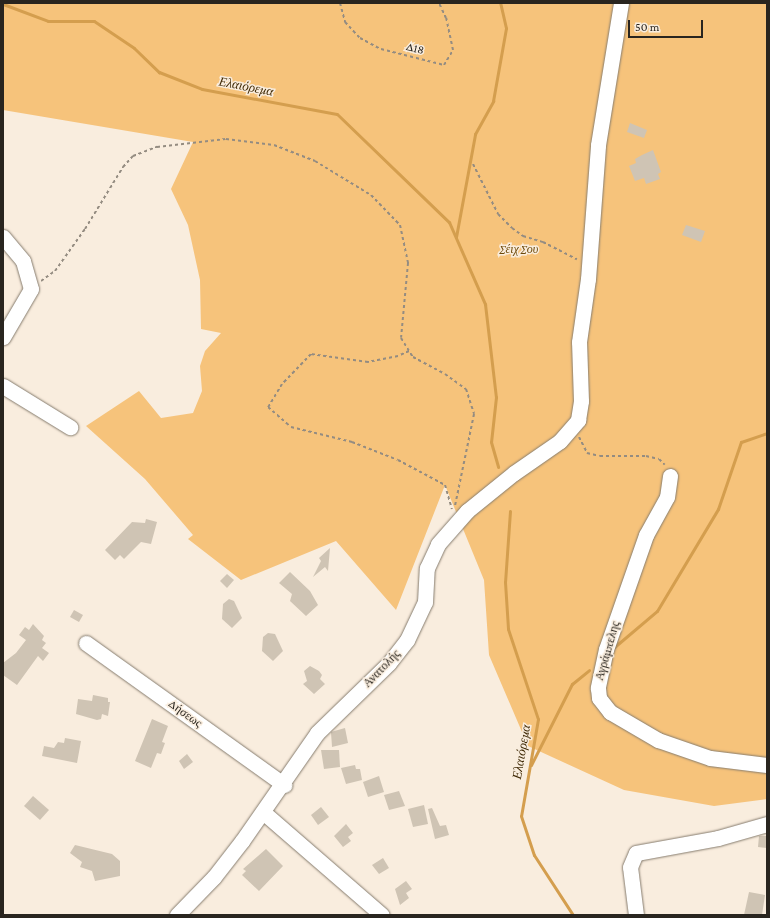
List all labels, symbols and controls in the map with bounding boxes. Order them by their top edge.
scale bar [630,12,705,38]
text: 50 m [635,20,659,34]
street label: Δ18 [405,40,425,58]
water label: Ελαιόρεμα [217,74,275,100]
park label: Σέιχ Σου [500,243,538,257]
street label: Αγράμπελης [593,620,623,682]
street label: Ανατολής [360,647,404,691]
street label: Δήσεως [165,697,205,731]
water label: Ελαιόρεμα [510,723,534,781]

